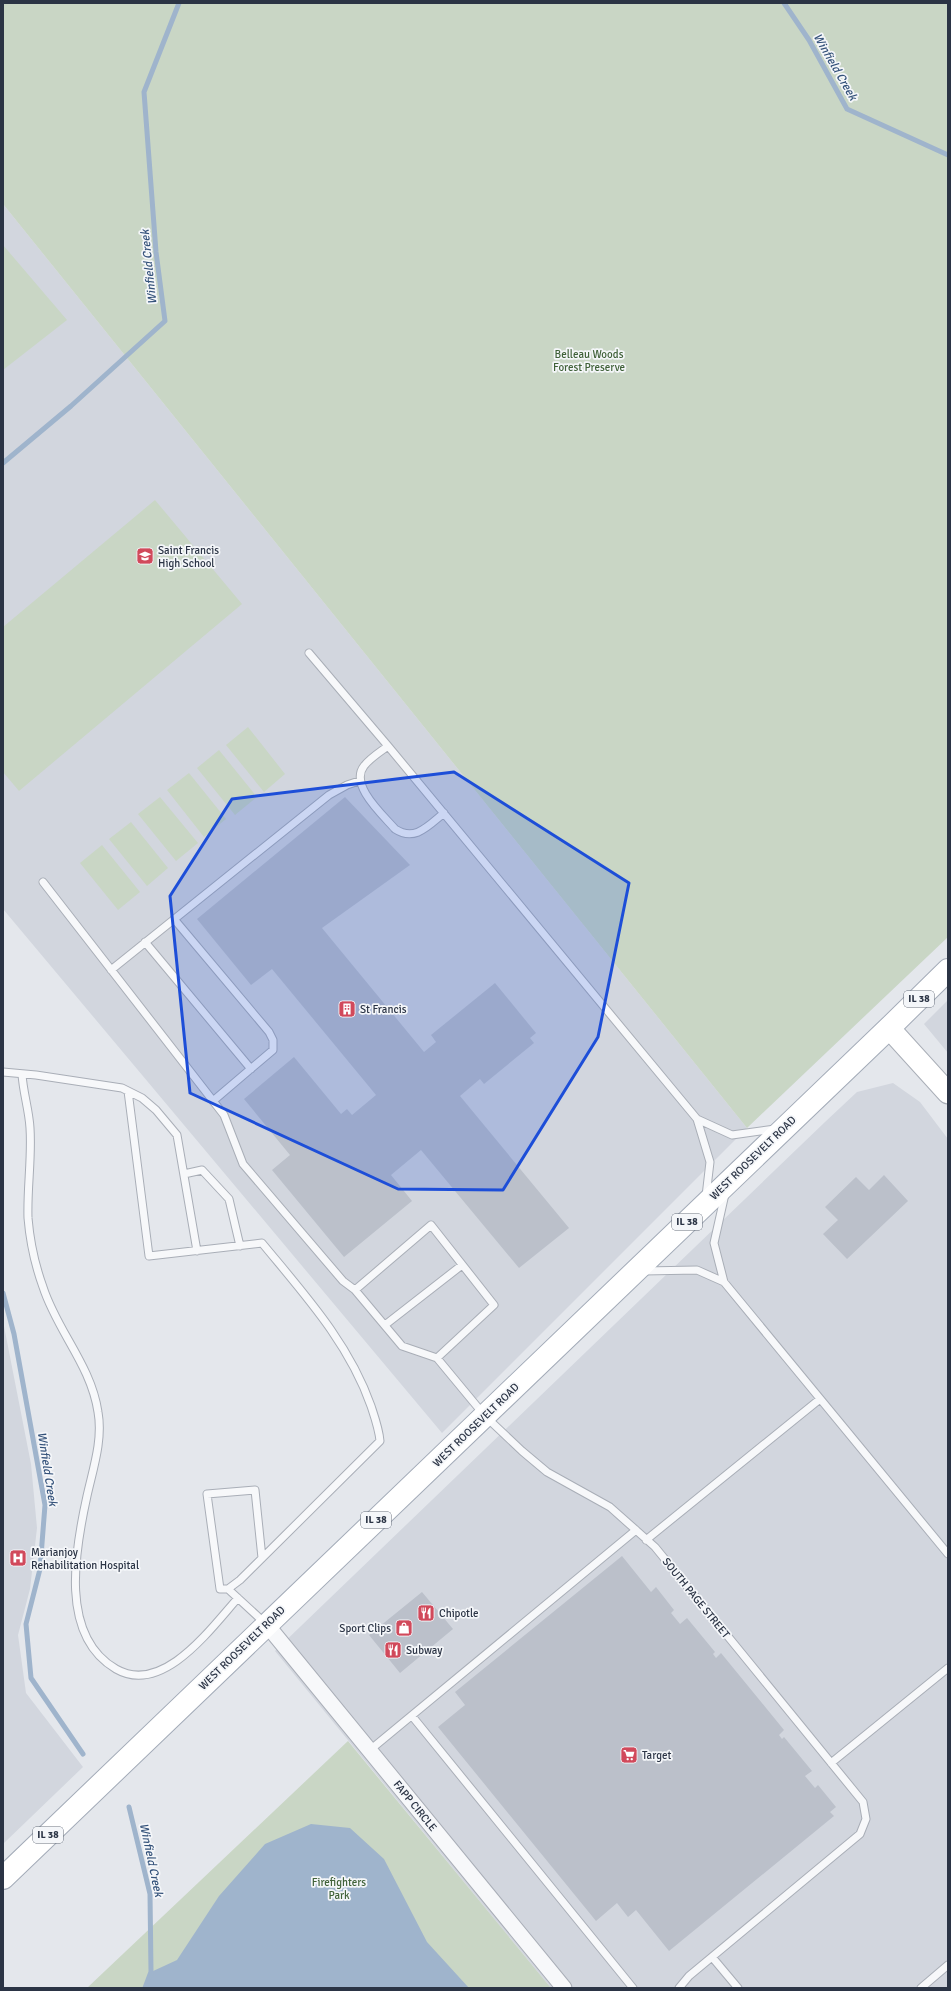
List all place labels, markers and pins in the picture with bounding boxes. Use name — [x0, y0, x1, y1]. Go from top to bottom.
place label: Saint Francis High School — [158, 544, 219, 570]
school or university icon: Saint Francis High School — [135, 546, 155, 566]
building icon: St Francis — [337, 999, 357, 1019]
place label: St Francis — [360, 1003, 407, 1016]
place label: Marianjoy Rehabilitation Hospital — [31, 1546, 139, 1572]
hospital icon: Marianjoy Rehabilitation Hospital — [8, 1548, 28, 1568]
restaurant icon: Chipotle — [416, 1603, 436, 1623]
place label: Chipotle — [439, 1607, 479, 1620]
shop icon: Sport Clips — [394, 1618, 414, 1638]
place label: Sport Clips — [339, 1622, 391, 1635]
restaurant icon: Subway — [383, 1640, 403, 1660]
place label: Subway — [406, 1644, 443, 1657]
supermarket icon: Target — [619, 1745, 639, 1765]
place label: Target — [642, 1749, 671, 1762]

